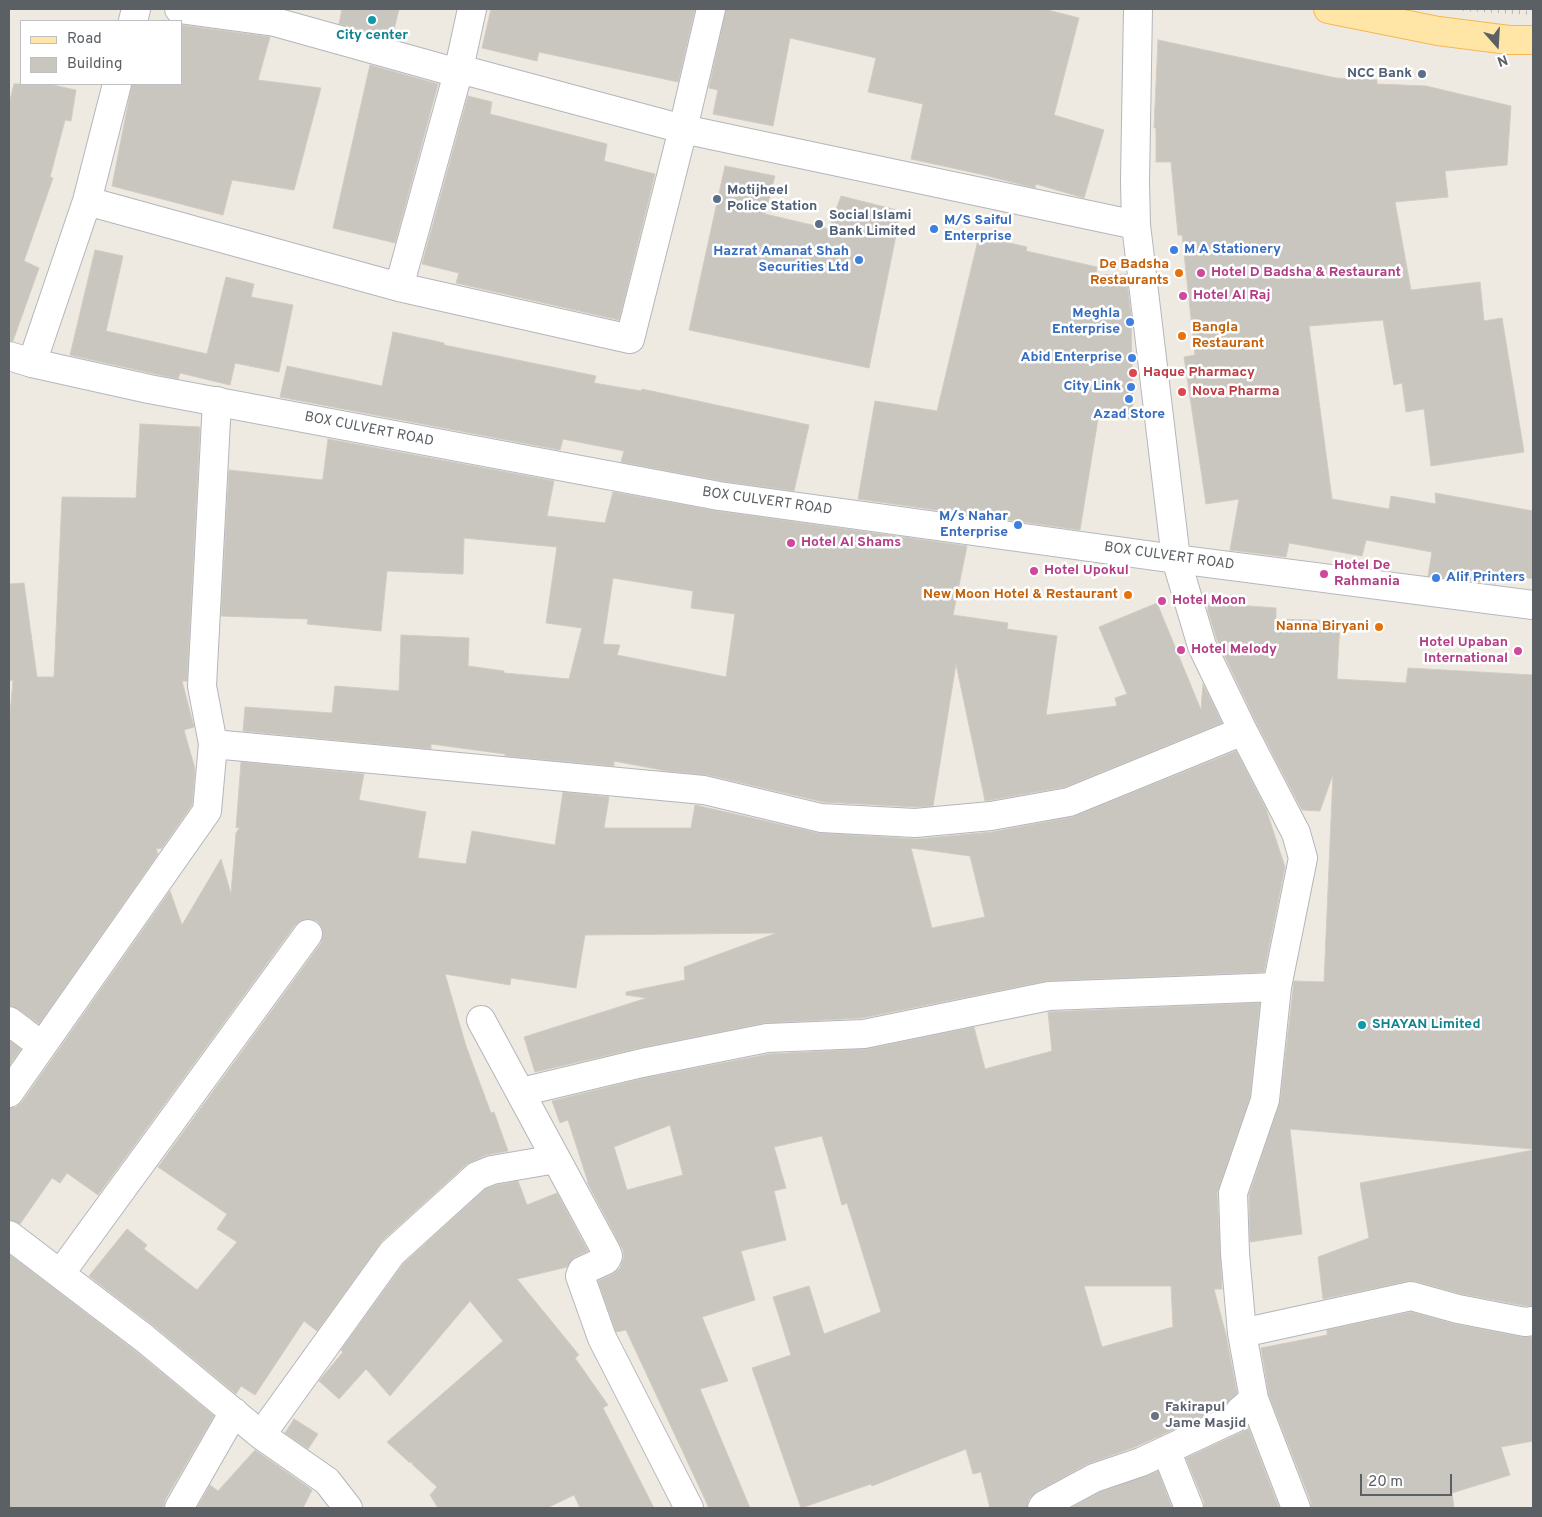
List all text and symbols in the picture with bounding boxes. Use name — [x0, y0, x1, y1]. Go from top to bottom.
marker: City center — [366, 14, 378, 26]
legend — [20, 20, 182, 85]
north arrow — [1472, 20, 1522, 70]
place label: City center — [336, 28, 408, 44]
text: Road — [67, 30, 102, 49]
text: N — [1495, 50, 1510, 69]
text: Building — [67, 55, 122, 74]
place label: NCC Bank — [1347, 66, 1412, 82]
marker: NCC Bank — [1416, 68, 1428, 80]
place label: Motijheel Police Station — [727, 183, 817, 216]
marker: Motijheel Police Station — [711, 193, 723, 205]
place label: Social Islami Bank Limited — [829, 208, 916, 240]
place label: M/S Saiful Enterprise — [944, 213, 1012, 246]
marker: Social Islami Bank Limited — [813, 218, 825, 230]
marker: M/S Saiful Enterprise — [928, 223, 940, 235]
place label: M A Stationery — [1184, 242, 1281, 258]
place label: Hazrat Amanat Shah Securities Ltd — [713, 244, 849, 276]
marker: M A Stationery — [1168, 244, 1180, 256]
marker: Hazrat Amanat Shah Securities Ltd — [853, 254, 865, 266]
place label: De Badsha Restaurants — [1090, 257, 1169, 290]
place label: Hotel D Badsha & Restaurant — [1211, 265, 1401, 281]
marker: De Badsha Restaurants — [1173, 267, 1185, 279]
marker: Hotel D Badsha & Restaurant — [1195, 267, 1207, 279]
place label: Hotel Al Raj — [1193, 288, 1270, 304]
marker: Hotel Al Raj — [1177, 290, 1189, 302]
place label: Meghla Enterprise — [1052, 306, 1120, 338]
marker: Meghla Enterprise — [1124, 316, 1136, 328]
place label: Bangla Restaurant — [1192, 320, 1264, 352]
marker: Bangla Restaurant — [1176, 330, 1188, 342]
place label: Abid Enterprise — [1020, 350, 1122, 366]
marker: Abid Enterprise — [1126, 352, 1138, 364]
place label: Haque Pharmacy — [1143, 365, 1255, 381]
marker: Haque Pharmacy — [1127, 367, 1139, 379]
place label: City Link — [1063, 379, 1121, 395]
marker: City Link — [1125, 381, 1137, 393]
place label: Nova Pharma — [1192, 384, 1279, 400]
marker: Nova Pharma — [1176, 386, 1188, 398]
marker: Azad Store — [1123, 393, 1135, 405]
place label: Azad Store — [1093, 407, 1165, 423]
street label: BOX CULVERT ROAD — [303, 409, 435, 451]
street label: BOX CULVERT ROAD — [701, 485, 833, 519]
place label: M/s Nahar Enterprise — [939, 509, 1008, 542]
marker: M/s Nahar Enterprise — [1012, 519, 1024, 531]
place label: Hotel Al Shams — [801, 535, 901, 551]
marker: Hotel Al Shams — [785, 537, 797, 549]
street label: BOX CULVERT ROAD — [1103, 540, 1235, 574]
place label: Hotel De Rahmania — [1334, 558, 1400, 590]
place label: Hotel Upokul — [1044, 563, 1129, 579]
marker: Hotel Upokul — [1028, 565, 1040, 577]
marker: Hotel De Rahmania — [1318, 568, 1330, 580]
place label: Alif Printers — [1446, 570, 1525, 586]
marker: Alif Printers — [1430, 572, 1442, 584]
place label: New Moon Hotel & Restaurant — [923, 587, 1118, 603]
marker: New Moon Hotel & Restaurant — [1122, 589, 1134, 601]
place label: Hotel Moon — [1172, 593, 1246, 609]
marker: Hotel Moon — [1156, 595, 1168, 607]
place label: Nanna Biryani — [1276, 619, 1369, 635]
marker: Nanna Biryani — [1373, 621, 1385, 633]
place label: Hotel Upaban International — [1419, 635, 1508, 668]
place label: Hotel Melody — [1191, 642, 1277, 658]
marker: Hotel Melody — [1175, 644, 1187, 656]
marker: Hotel Upaban International — [1512, 645, 1524, 657]
place label: SHAYAN Limited — [1372, 1017, 1480, 1033]
marker: SHAYAN Limited — [1356, 1019, 1368, 1031]
place label: Fakirapul Jame Masjid — [1165, 1400, 1246, 1432]
marker: Fakirapul Jame Masjid — [1149, 1410, 1161, 1422]
scale bar — [1362, 1464, 1454, 1496]
text: 20 m — [1368, 1473, 1403, 1492]

